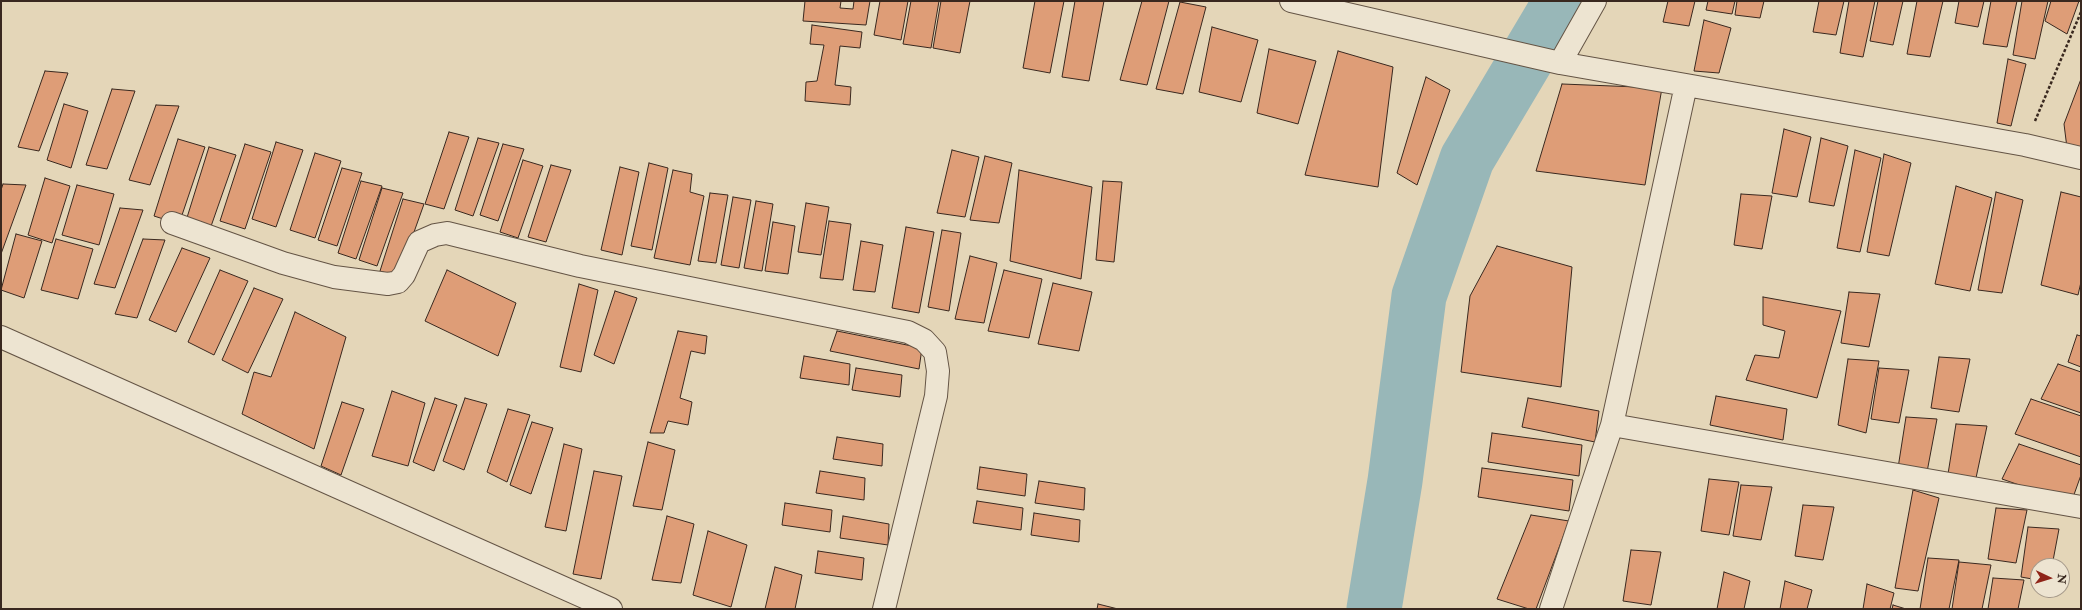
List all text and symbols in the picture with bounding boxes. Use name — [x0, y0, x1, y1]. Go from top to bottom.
north arrow — [2030, 558, 2070, 598]
text: N — [2055, 573, 2068, 584]

